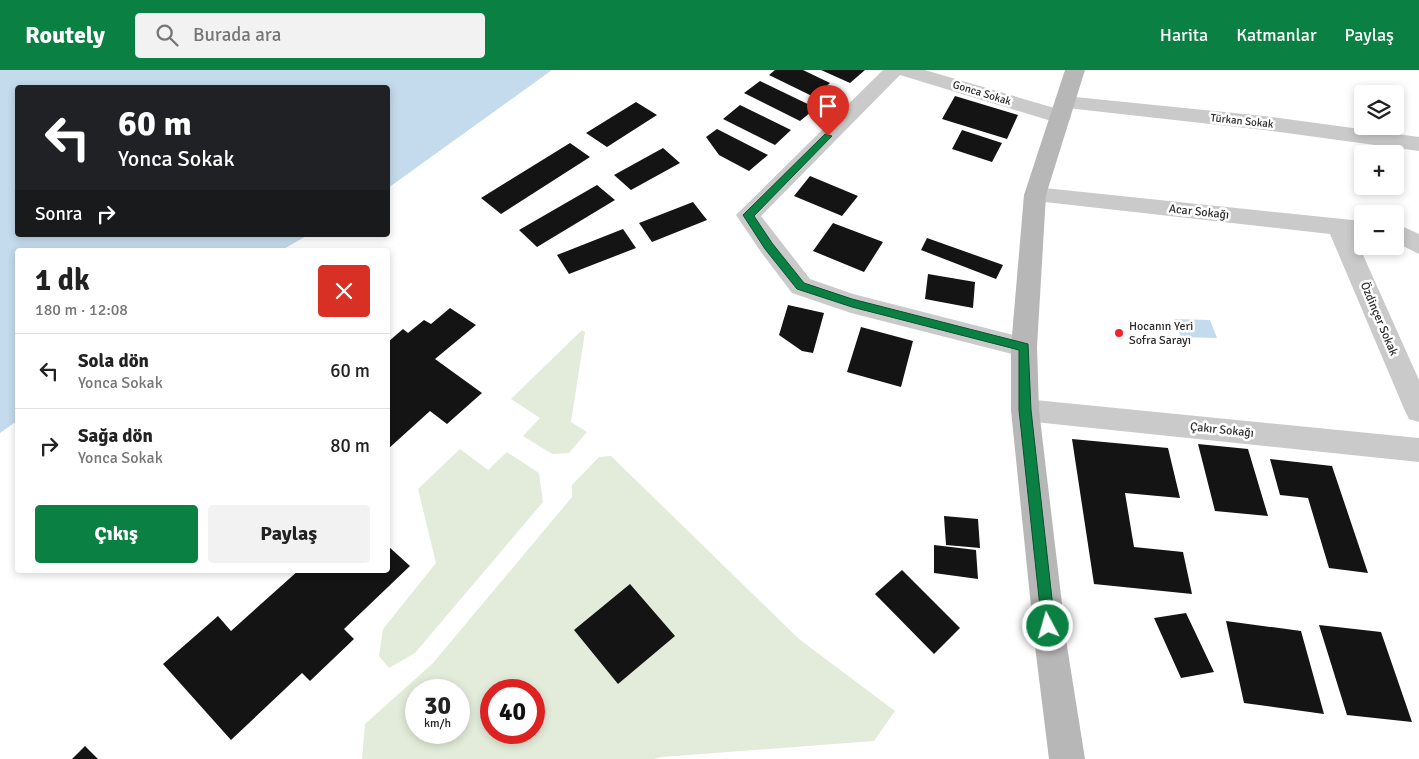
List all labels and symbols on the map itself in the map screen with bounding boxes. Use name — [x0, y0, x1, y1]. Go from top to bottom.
street label: Gonca Sokak — [951, 78, 1013, 108]
pin — [807, 85, 849, 136]
street label: Türkan Sokak — [1210, 111, 1274, 131]
street label: Acar Sokağı — [1168, 201, 1230, 223]
street label: Özdinçer Sokak — [1357, 280, 1401, 358]
place label: Hocanın Yeri Sofra Sarayı — [1129, 319, 1193, 348]
marker: Hocanın Yeri Sofra Sarayı — [1113, 327, 1125, 339]
street label: Çakır Sokağı — [1189, 419, 1255, 441]
position arrow — [1021, 599, 1073, 651]
speed limit sign: 40 — [480, 679, 545, 744]

